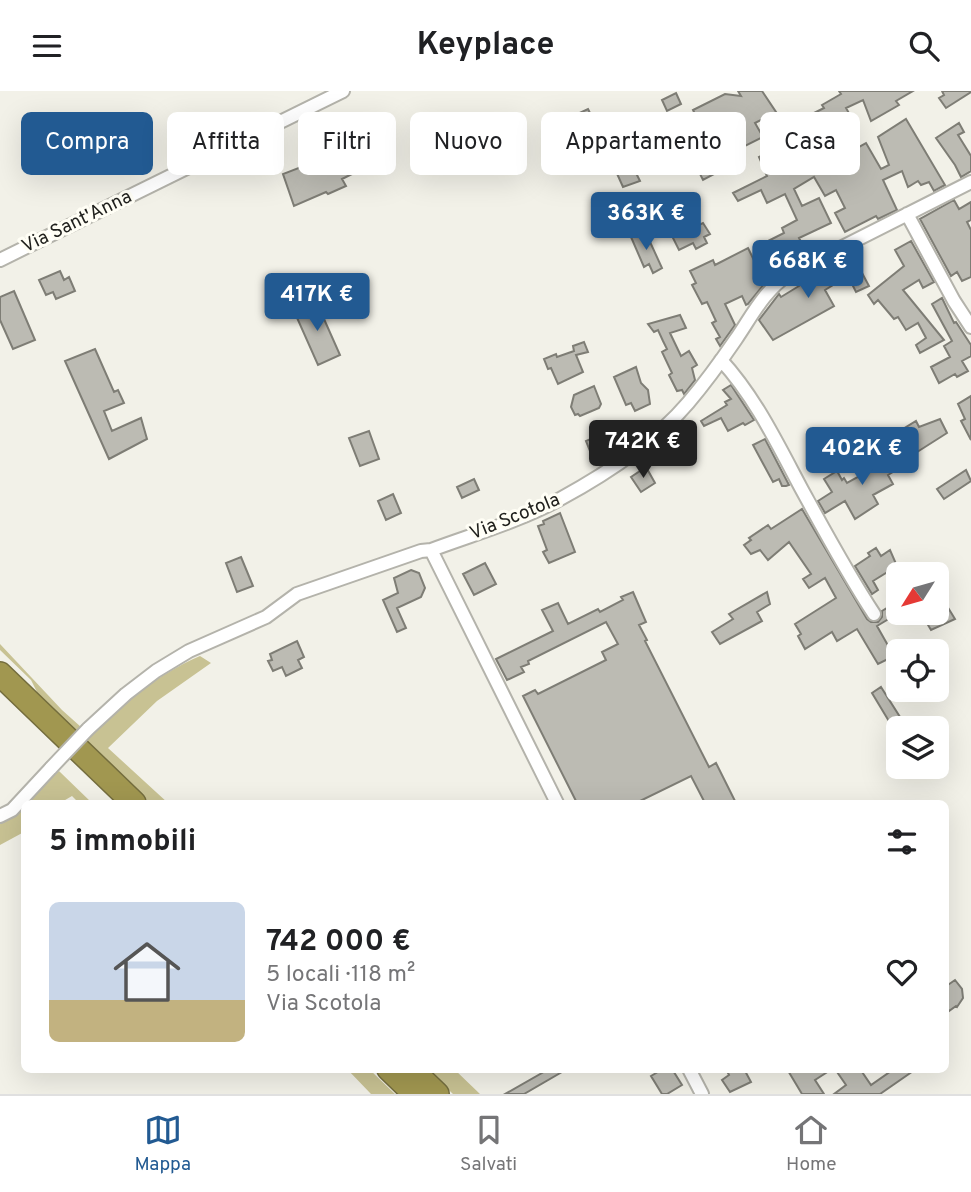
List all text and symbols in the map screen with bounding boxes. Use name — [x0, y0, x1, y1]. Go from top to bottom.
text: Keyplace — [417, 26, 554, 66]
icon: menu — [28, 27, 66, 65]
icon: search — [905, 27, 943, 65]
chip: Compra — [21, 112, 153, 175]
chip: Affitta — [167, 112, 284, 175]
chip: Filtri — [298, 112, 396, 175]
chip: Nuovo — [410, 112, 527, 175]
chip: Appartamento — [541, 112, 746, 175]
chip: Casa — [760, 112, 860, 175]
street label: Via Sant'Anna — [18, 185, 136, 259]
pin: 363K € — [589, 193, 703, 252]
text: 363K € — [607, 200, 685, 229]
pin: 668K € — [751, 241, 865, 300]
text: 668K € — [768, 248, 848, 277]
pin: 417K € — [260, 273, 374, 333]
text: 417K € — [281, 281, 353, 310]
pin: 742K € — [586, 421, 700, 480]
pin: 402K € — [805, 427, 919, 487]
text: 742K € — [605, 428, 681, 457]
text: 402K € — [822, 435, 902, 464]
street label: Via Scotola — [466, 488, 564, 546]
north arrow — [886, 562, 948, 625]
map controls — [886, 562, 949, 779]
button: locate — [886, 639, 949, 702]
button: layers — [886, 716, 949, 779]
icon: filters — [883, 823, 921, 861]
text: 5 immobili — [49, 824, 196, 861]
text: 742 000 € — [266, 924, 411, 961]
icon: home — [105, 930, 189, 1014]
icon: heart — [883, 953, 921, 991]
text: 5 locali · 118 m² — [266, 961, 415, 990]
text: Via Scotola — [266, 990, 381, 1019]
tab: Mappa — [134, 1111, 191, 1177]
tab: Salvati — [460, 1111, 517, 1177]
tab: Home — [786, 1111, 837, 1177]

